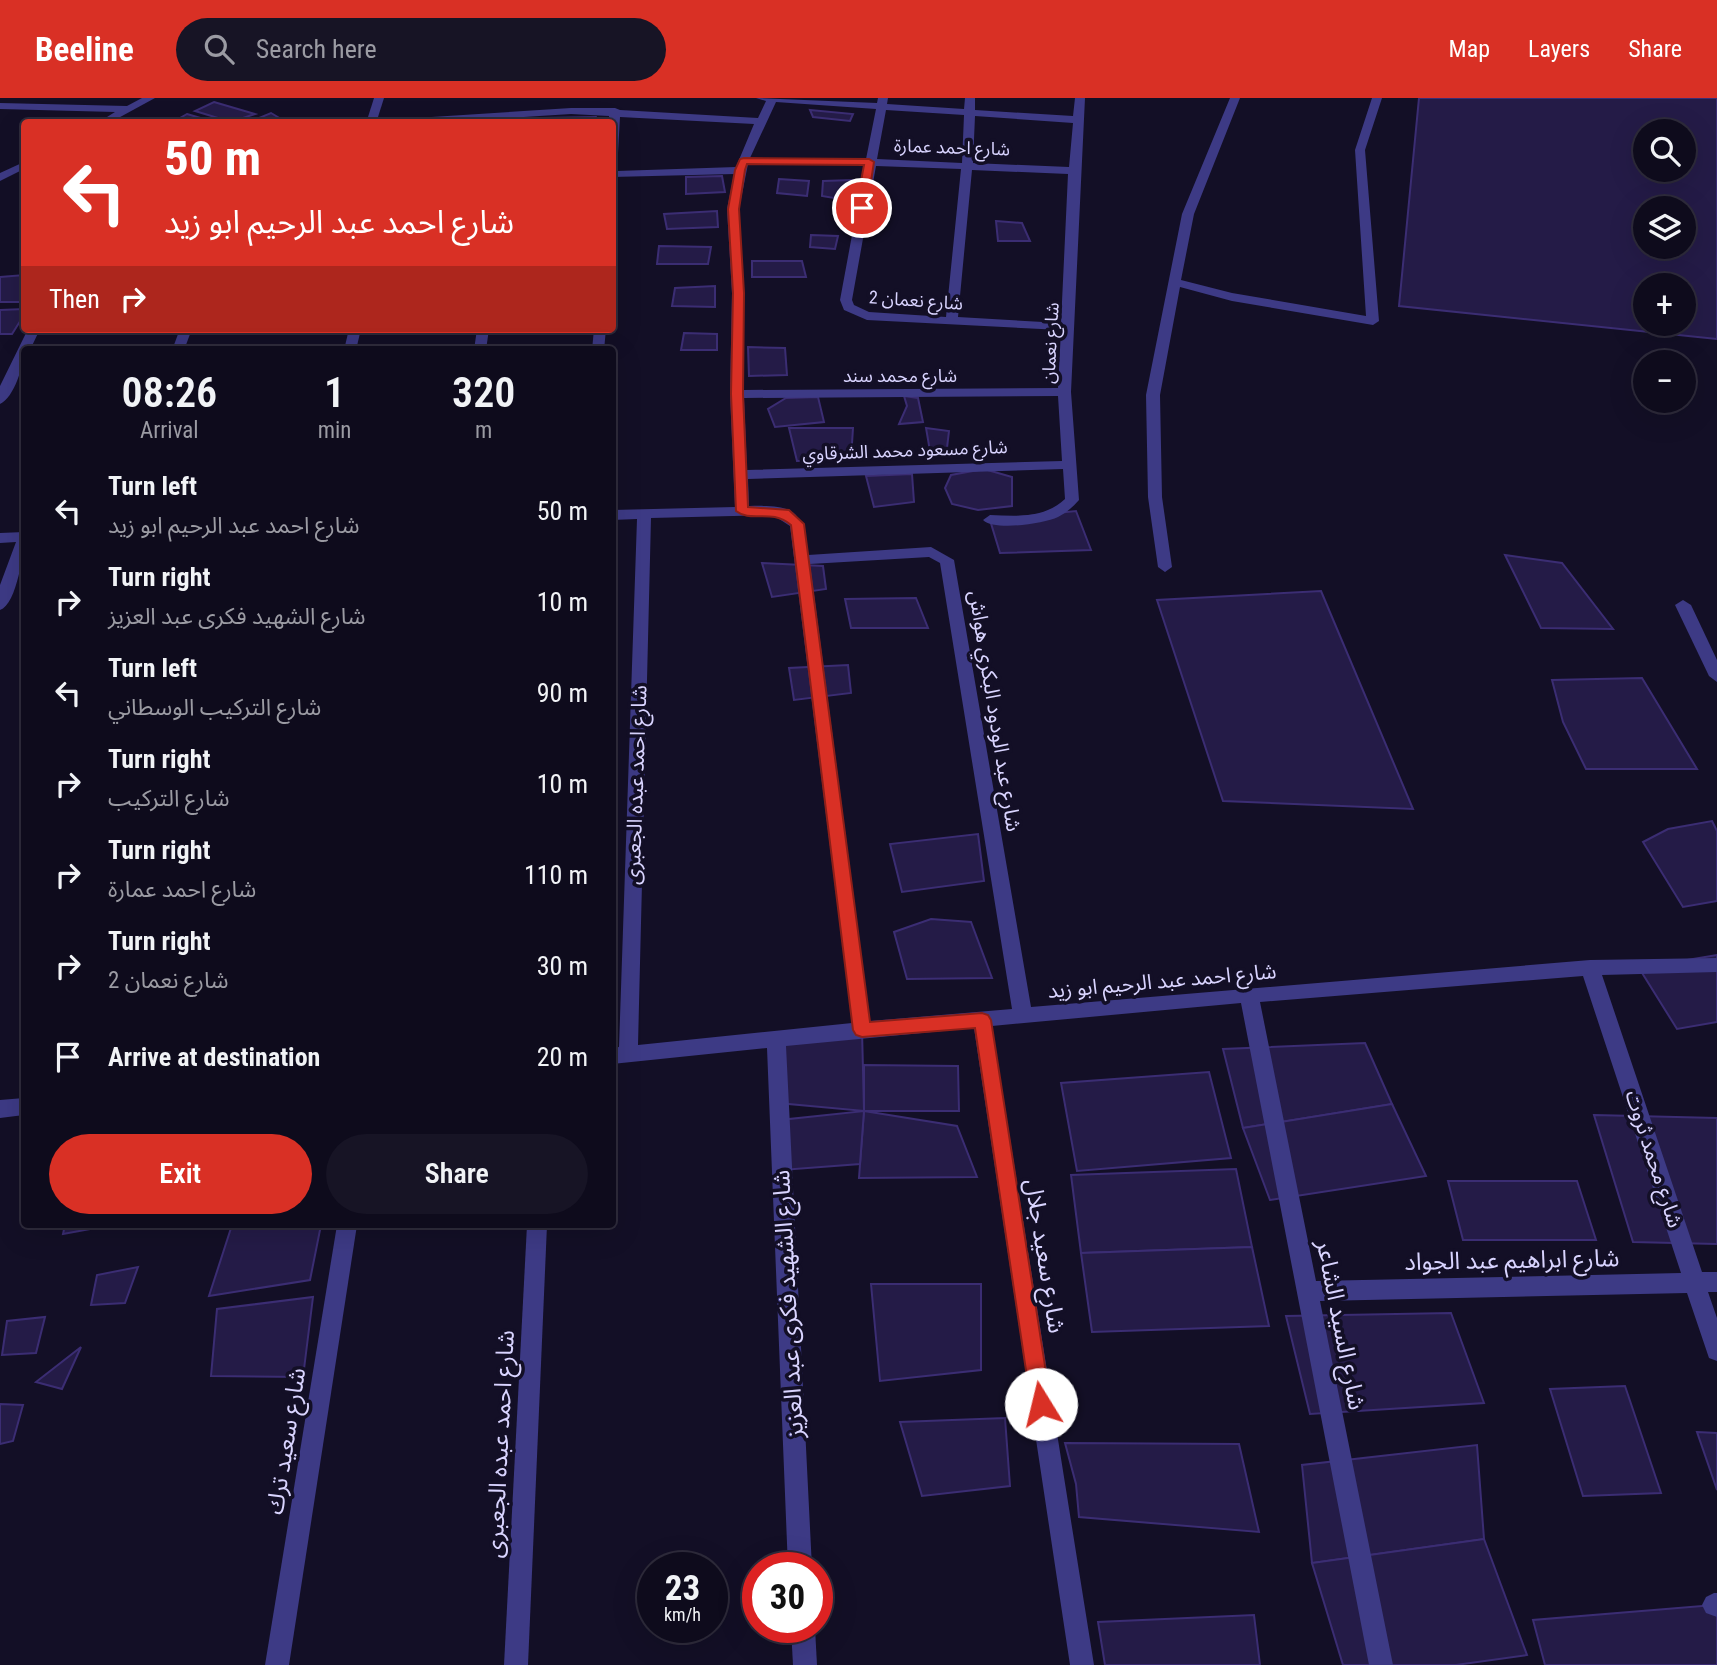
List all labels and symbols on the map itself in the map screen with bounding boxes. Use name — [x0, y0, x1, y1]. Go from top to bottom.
street label: شارع احمد عمارة — [893, 134, 1010, 164]
pin — [832, 178, 892, 238]
street label: شارع نعمان 2 — [868, 286, 964, 318]
street label: شارع نعمان — [1037, 302, 1067, 384]
street label: شارع محمد سند — [843, 365, 957, 390]
street label: شارع مسعود محمد الشرقاوي — [802, 436, 1008, 468]
street label: شارع عبد الودود البكري هواش — [960, 589, 1026, 834]
street label: شارع احمد عبده الجعبرى — [621, 685, 654, 885]
street label: شارع احمد عبد الرحيم ابو زيد — [1047, 959, 1278, 1006]
street label: شارع محمد ثروت — [1618, 1087, 1688, 1232]
street label: شارع الشهيد فكرى عبد العزيز — [767, 1169, 812, 1440]
street label: شارع سعيد جلال — [1016, 1177, 1071, 1336]
street label: شارع السيد الشاعر — [1308, 1237, 1371, 1413]
street label: شارع ابراهيم عبد الجواد — [1404, 1244, 1620, 1279]
street label: شارع احمد عبده الجعبرى — [480, 1329, 523, 1559]
street label: شارع سعيد ترك — [261, 1366, 314, 1517]
position arrow — [1004, 1367, 1078, 1441]
speed limit sign: 30 — [742, 1552, 833, 1643]

